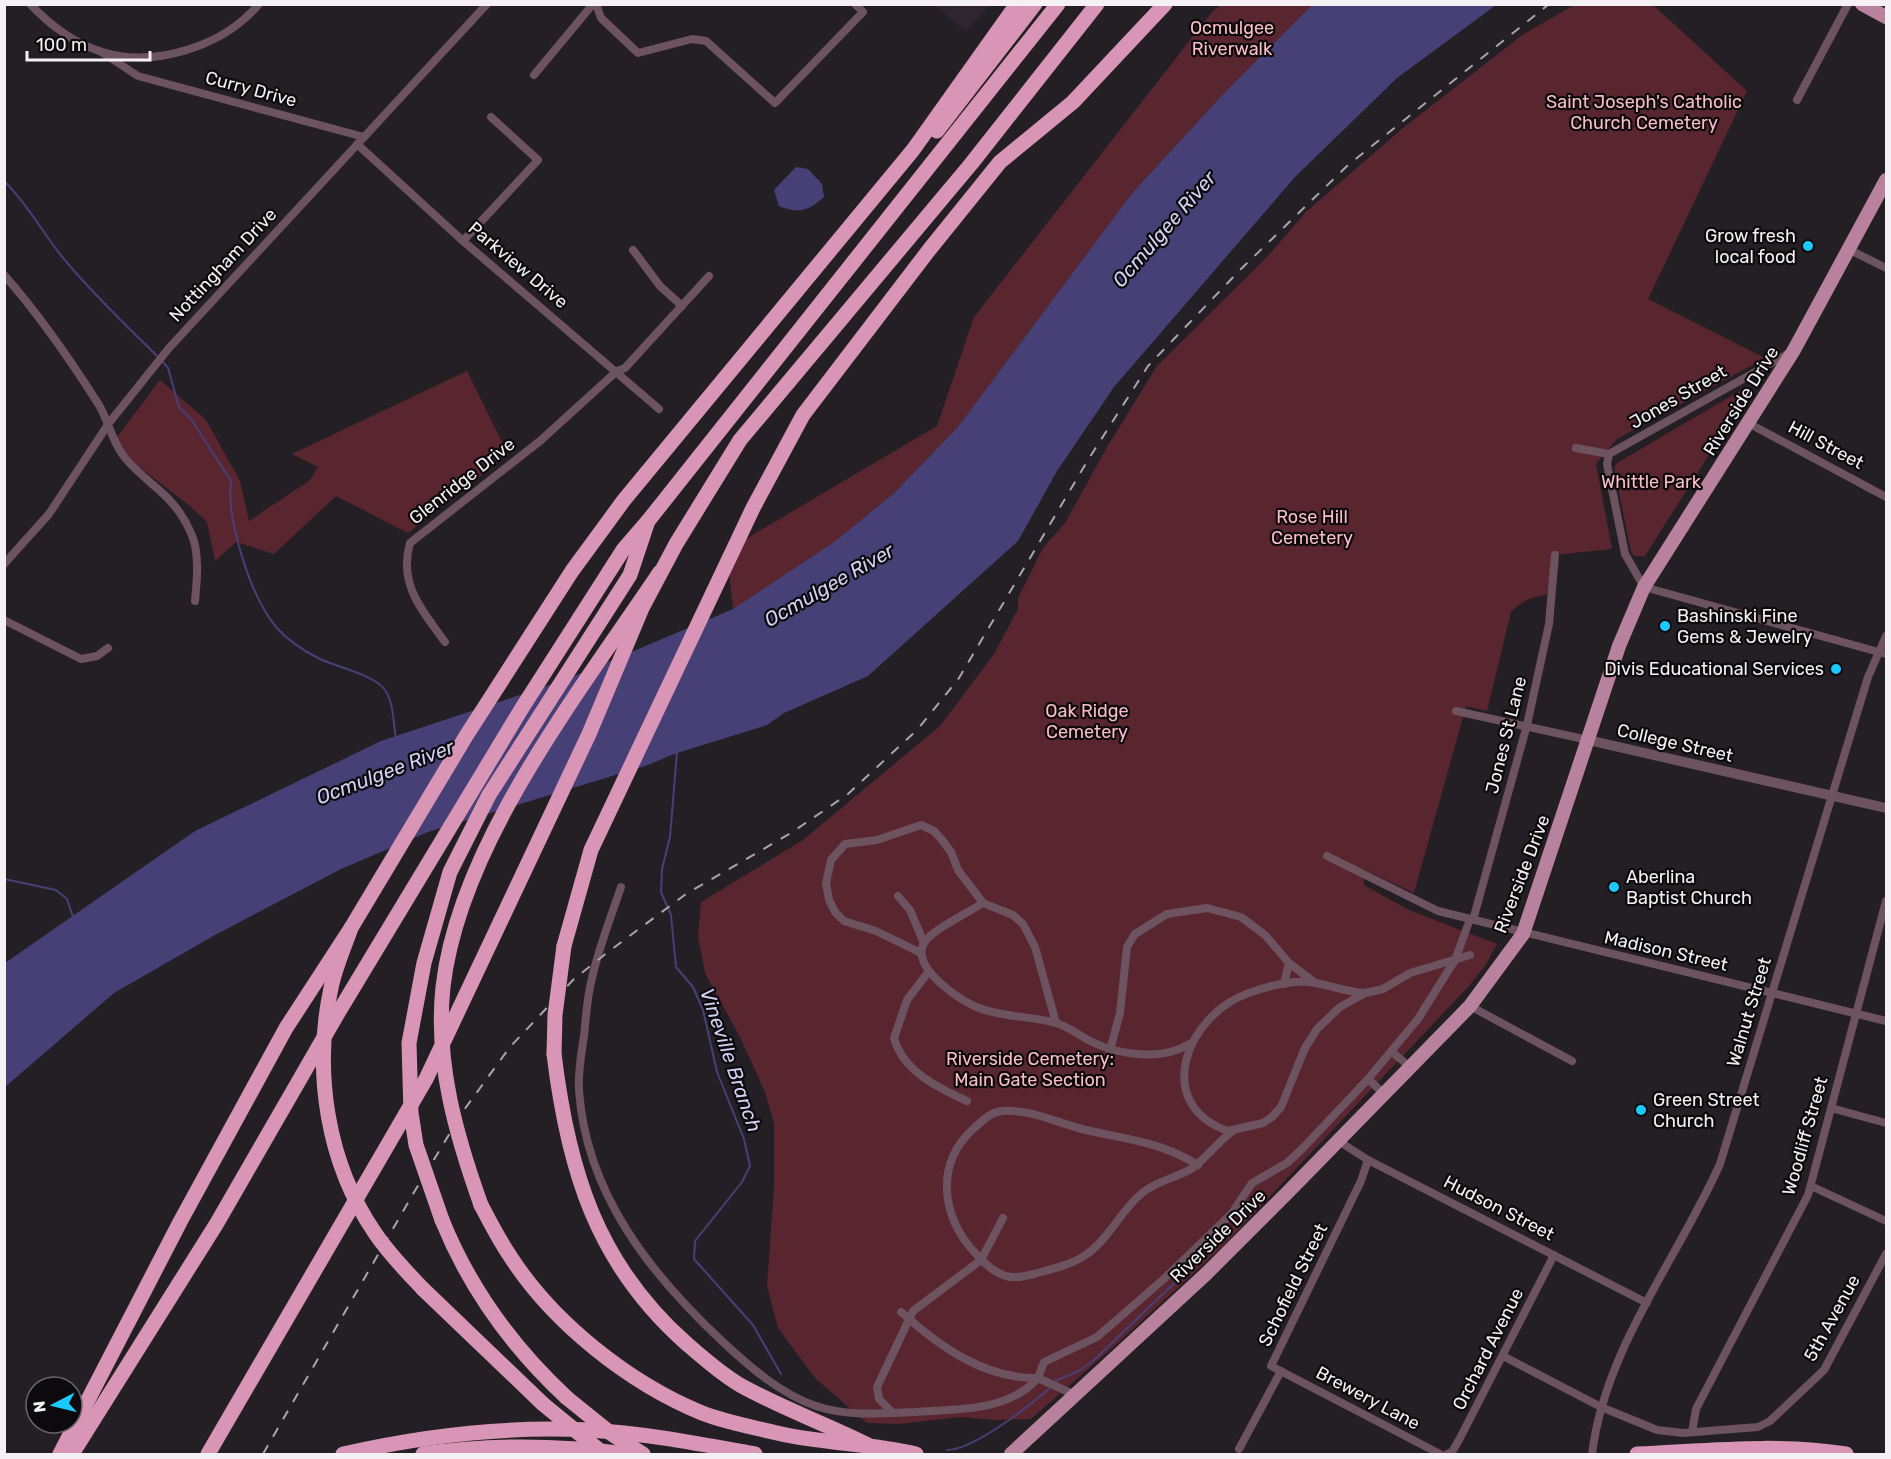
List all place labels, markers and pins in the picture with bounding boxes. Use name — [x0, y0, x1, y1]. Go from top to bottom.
place label: Grow fresh local food — [1705, 225, 1796, 268]
marker: Grow fresh local food — [1801, 239, 1815, 253]
place label: Bashinski Fine Gems & Jewelry — [1677, 605, 1813, 648]
marker: Bashinski Fine Gems & Jewelry — [1658, 619, 1672, 633]
place label: Divis Educational Services — [1604, 658, 1824, 680]
marker: Divis Educational Services — [1829, 662, 1843, 676]
place label: Aberlina Baptist Church — [1626, 866, 1752, 909]
marker: Aberlina Baptist Church — [1607, 880, 1621, 894]
place label: Green Street Church — [1653, 1089, 1759, 1132]
marker: Green Street Church — [1634, 1103, 1648, 1117]

